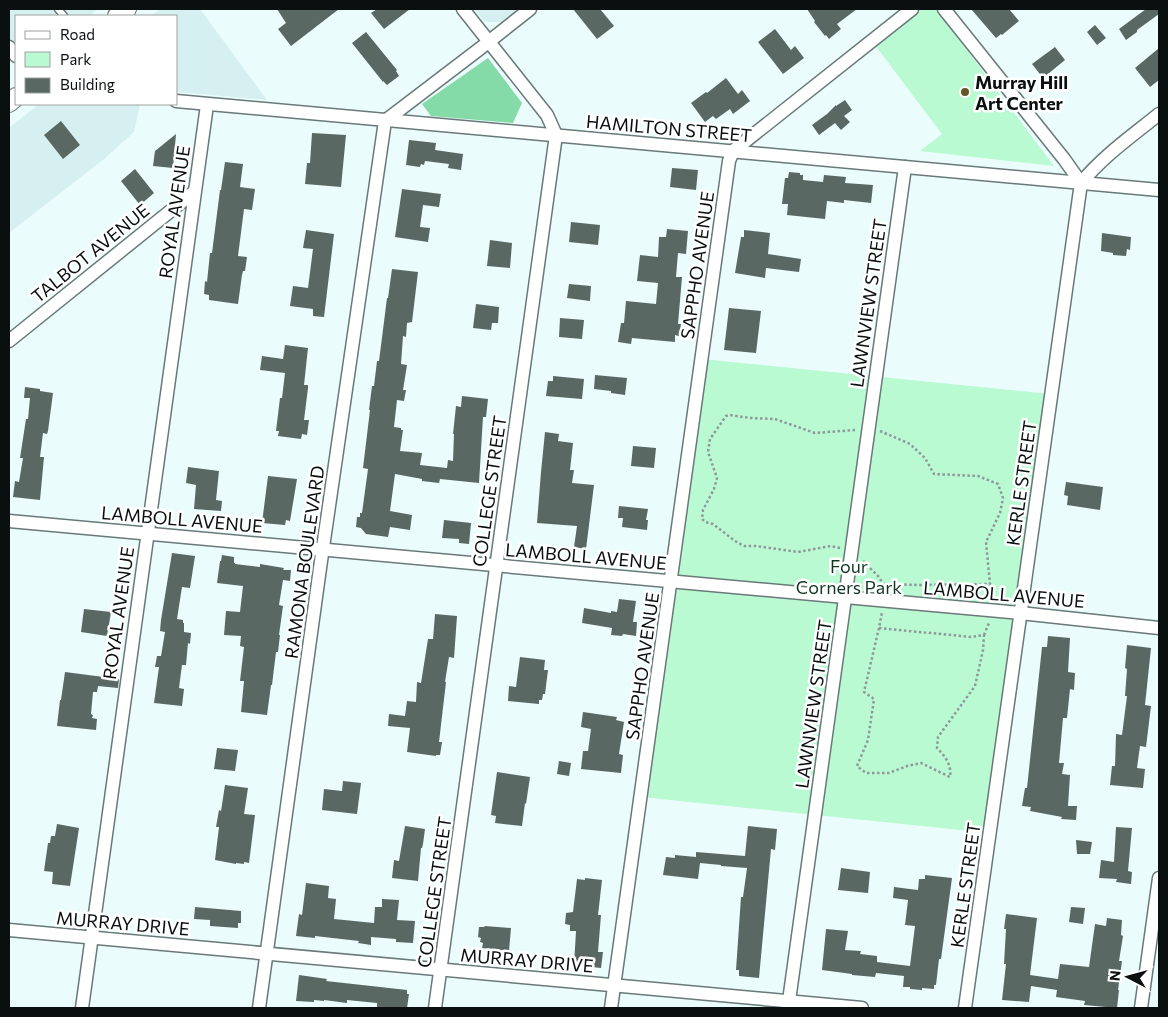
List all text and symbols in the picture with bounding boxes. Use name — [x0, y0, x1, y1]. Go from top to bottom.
legend — [15, 15, 178, 105]
text: Road — [60, 25, 95, 43]
text: Park — [60, 50, 91, 68]
place label: Murray Hill Art Center — [975, 71, 1068, 114]
text: Building — [60, 75, 115, 93]
marker: Murray Hill Art Center — [959, 86, 971, 98]
street label: HAMILTON STREET — [585, 110, 753, 146]
street label: ROYAL AVENUE — [154, 144, 194, 280]
street label: SAPPHO AVENUE — [676, 190, 718, 340]
street label: TALBOT AVENUE — [27, 199, 153, 307]
street label: LAWNVIEW STREET — [845, 217, 891, 389]
street label: COLLEGE STREET — [467, 414, 511, 568]
street label: KERLE STREET — [1001, 419, 1041, 547]
street label: RAMONA BOULEVARD — [280, 464, 328, 660]
street label: LAMBOLL AVENUE — [100, 501, 264, 537]
street label: LAMBOLL AVENUE — [504, 538, 668, 574]
street label: ROYAL AVENUE — [98, 545, 138, 681]
park label: Four Corners Park — [796, 555, 902, 598]
street label: LAMBOLL AVENUE — [922, 576, 1086, 612]
street label: SAPPHO AVENUE — [621, 591, 663, 741]
street label: LAWNVIEW STREET — [790, 618, 836, 790]
street label: COLLEGE STREET — [412, 815, 456, 969]
street label: KERLE STREET — [945, 821, 985, 949]
street label: MURRAY DRIVE — [55, 906, 191, 940]
street label: MURRAY DRIVE — [459, 943, 595, 977]
north arrow — [1103, 952, 1153, 1002]
text: N — [1106, 969, 1124, 982]

